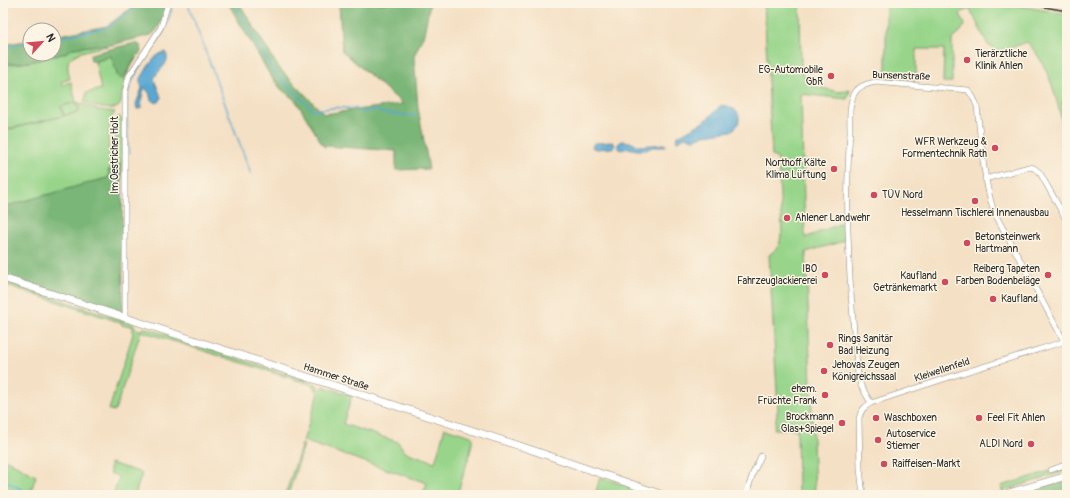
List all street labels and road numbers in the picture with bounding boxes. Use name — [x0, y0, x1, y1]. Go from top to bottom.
street label: Bunsenstraße — [872, 69, 930, 83]
street label: Im Oestricher Holt — [109, 115, 121, 194]
street label: Kleiwellenfeld — [913, 355, 971, 385]
street label: Hammer Straße — [302, 361, 370, 393]

